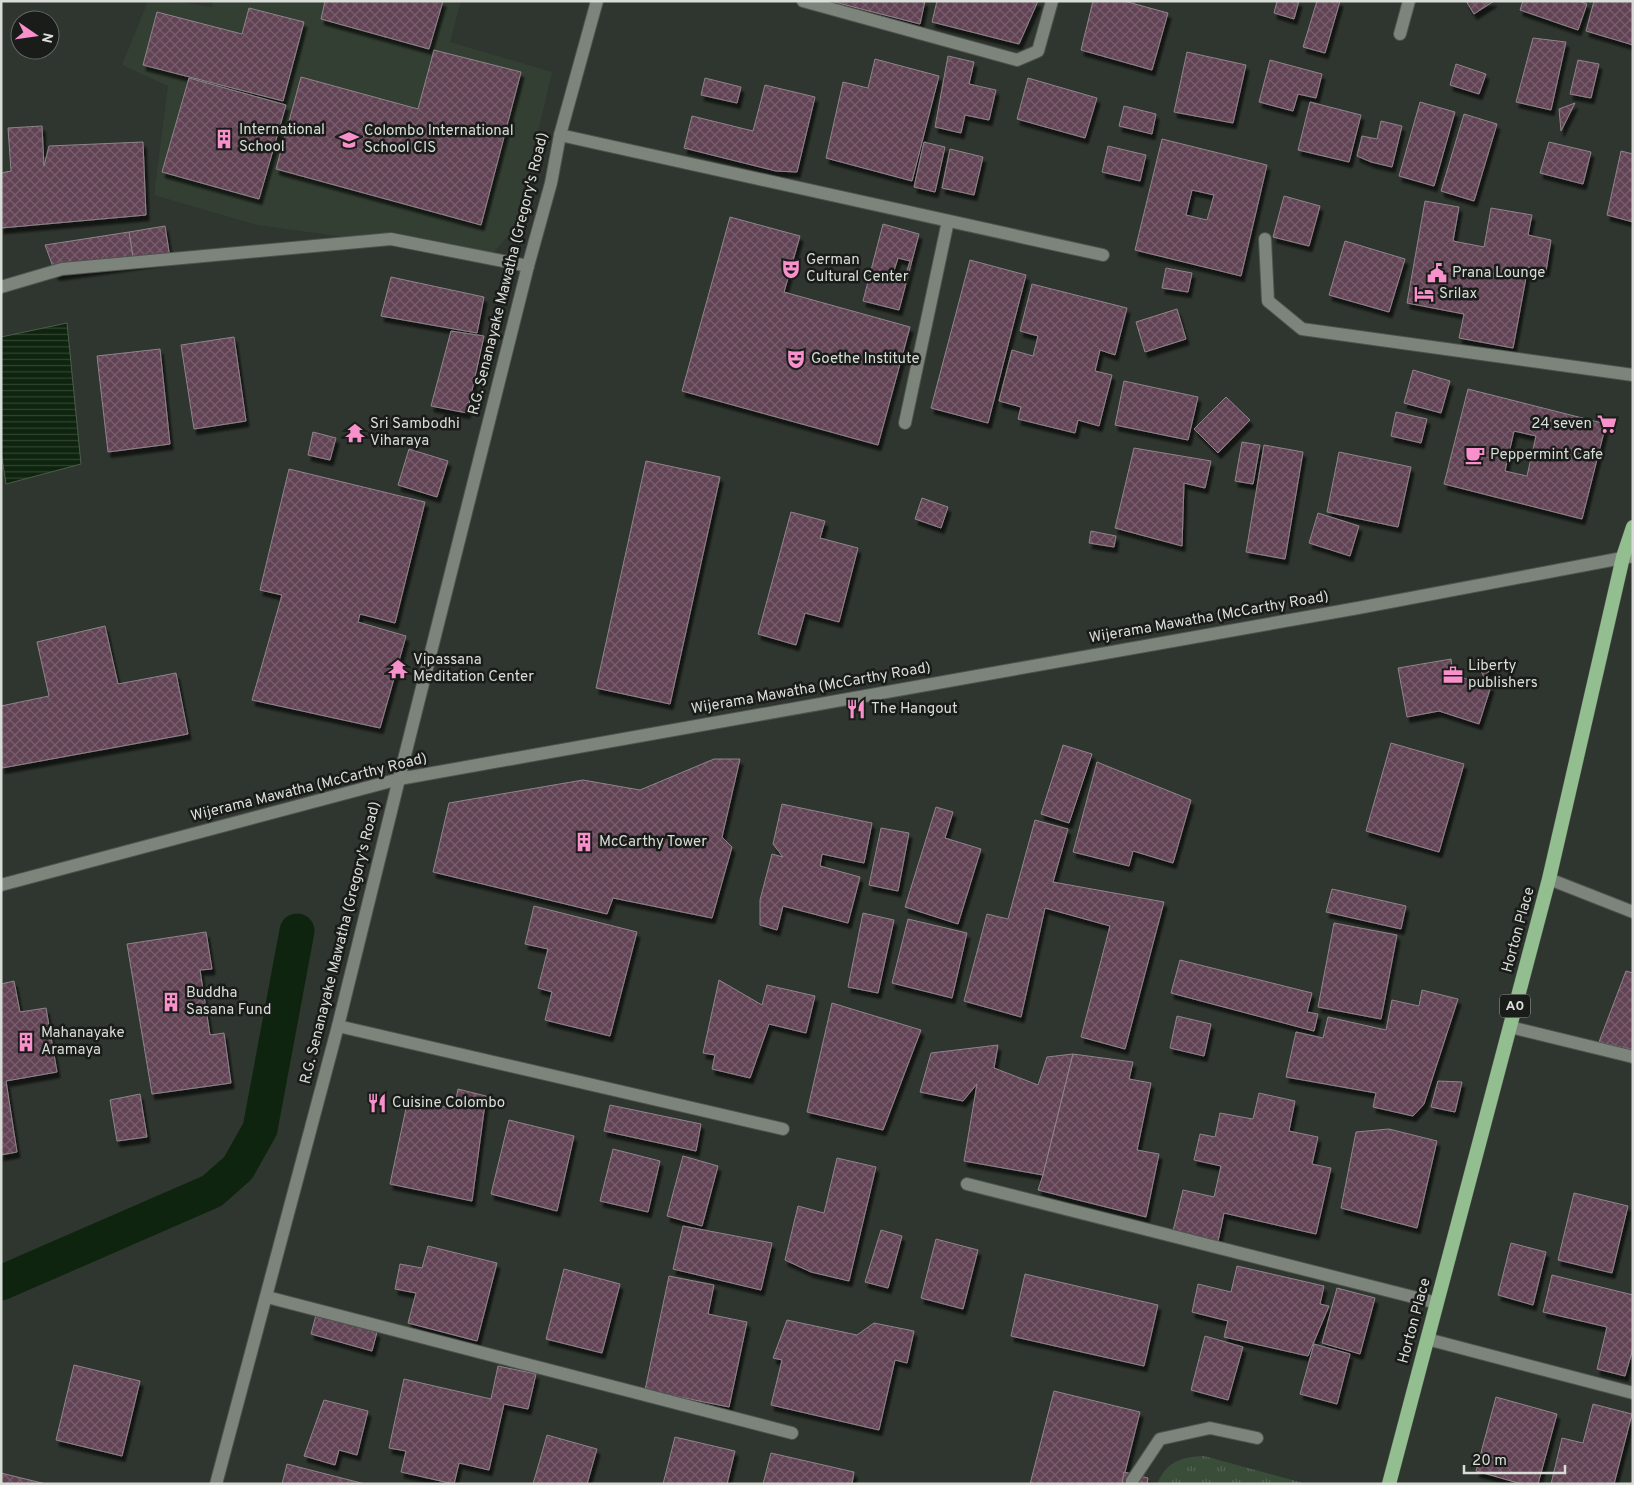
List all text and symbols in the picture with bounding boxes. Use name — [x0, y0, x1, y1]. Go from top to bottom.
north arrow — [10, 10, 60, 60]
text: N — [37, 31, 56, 44]
place label: International School — [239, 121, 325, 157]
place label: Colombo International School CIS — [364, 122, 514, 158]
building icon: International School — [213, 128, 235, 150]
school or university icon: Colombo International School CIS — [338, 129, 360, 151]
street label: R.G. Senanayake Mawatha (Gregory's Road) — [465, 131, 553, 417]
place label: German Cultural Center — [806, 251, 909, 287]
theatre icon: German Cultural Center — [780, 258, 802, 280]
public building icon: Prana Lounge — [1426, 262, 1448, 284]
place label: Prana Lounge — [1452, 264, 1545, 283]
hotel icon: Srilax — [1413, 283, 1435, 305]
place label: Srilax — [1439, 285, 1478, 304]
theatre icon: Goethe Institute — [785, 348, 807, 370]
place label: Goethe Institute — [811, 350, 920, 369]
supermarket icon: 24 seven — [1596, 413, 1618, 435]
place label: Sri Sambodhi Viharaya — [370, 415, 460, 451]
place label: 24 seven — [1531, 415, 1592, 434]
temple icon: Sri Sambodhi Viharaya — [344, 422, 366, 444]
cafe icon: Peppermint Cafe — [1464, 444, 1486, 466]
place label: Peppermint Cafe — [1490, 446, 1603, 465]
street label: Wijerama Mawatha (McCarthy Road) — [1088, 588, 1330, 648]
place label: Vipassana Meditation Center — [413, 651, 534, 687]
place label: Liberty publishers — [1468, 657, 1538, 693]
temple icon: Vipassana Meditation Center — [387, 658, 409, 680]
street label: Wijerama Mawatha (McCarthy Road) — [690, 659, 932, 719]
office icon: Liberty publishers — [1442, 664, 1464, 686]
restaurant icon: The Hangout — [845, 698, 867, 720]
place label: The Hangout — [871, 700, 958, 719]
street label: Wijerama Mawatha (McCarthy Road) — [189, 749, 429, 827]
street label: R.G. Senanayake Mawatha (Gregory's Road) — [297, 800, 385, 1086]
building icon: McCarthy Tower — [573, 831, 595, 853]
place label: McCarthy Tower — [599, 833, 707, 852]
street label: Horton Place — [1498, 885, 1540, 975]
place label: Buddha Sasana Fund — [186, 984, 271, 1020]
building icon: Buddha Sasana Fund — [160, 991, 182, 1013]
road number: A0 — [1500, 994, 1530, 1018]
place label: Mahanayake Aramaya — [41, 1024, 125, 1060]
building icon: Mahanayake Aramaya — [15, 1031, 37, 1053]
restaurant icon: Cuisine Colombo — [366, 1092, 388, 1114]
place label: Cuisine Colombo — [392, 1094, 505, 1113]
street label: Horton Place — [1394, 1276, 1436, 1366]
scale bar — [1464, 1442, 1565, 1474]
text: 20 m — [1472, 1452, 1507, 1471]

